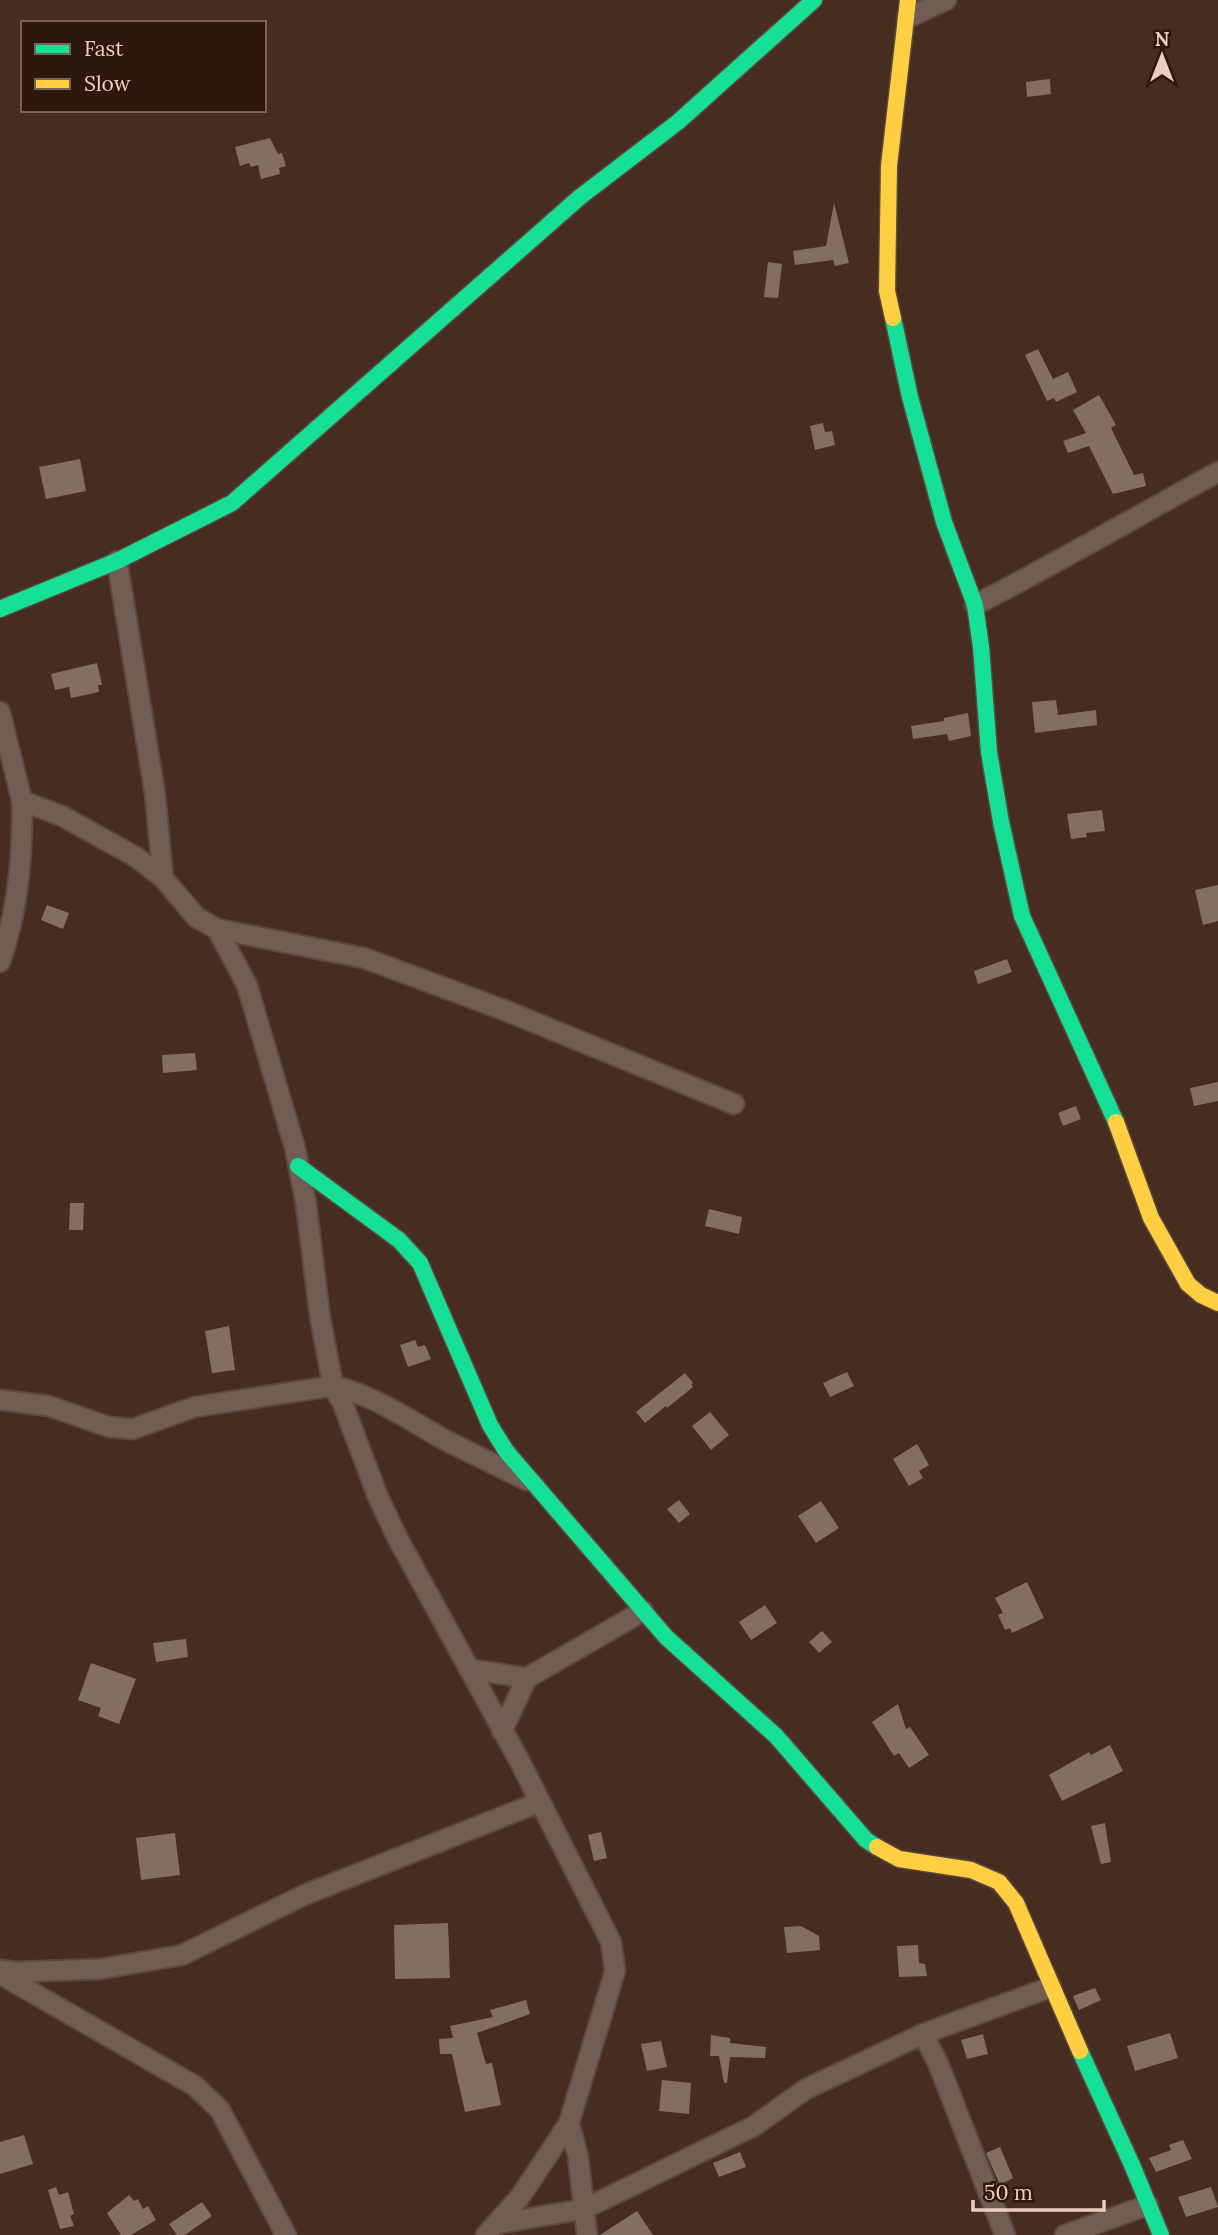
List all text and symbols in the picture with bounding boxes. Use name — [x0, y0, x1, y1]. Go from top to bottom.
legend — [21, 21, 266, 112]
north arrow — [1127, 21, 1197, 91]
text: N — [1155, 27, 1170, 51]
text: Fast — [84, 35, 124, 62]
text: Slow — [84, 70, 131, 97]
scale bar — [973, 2168, 1104, 2212]
text: 50 m — [984, 2179, 1033, 2206]

